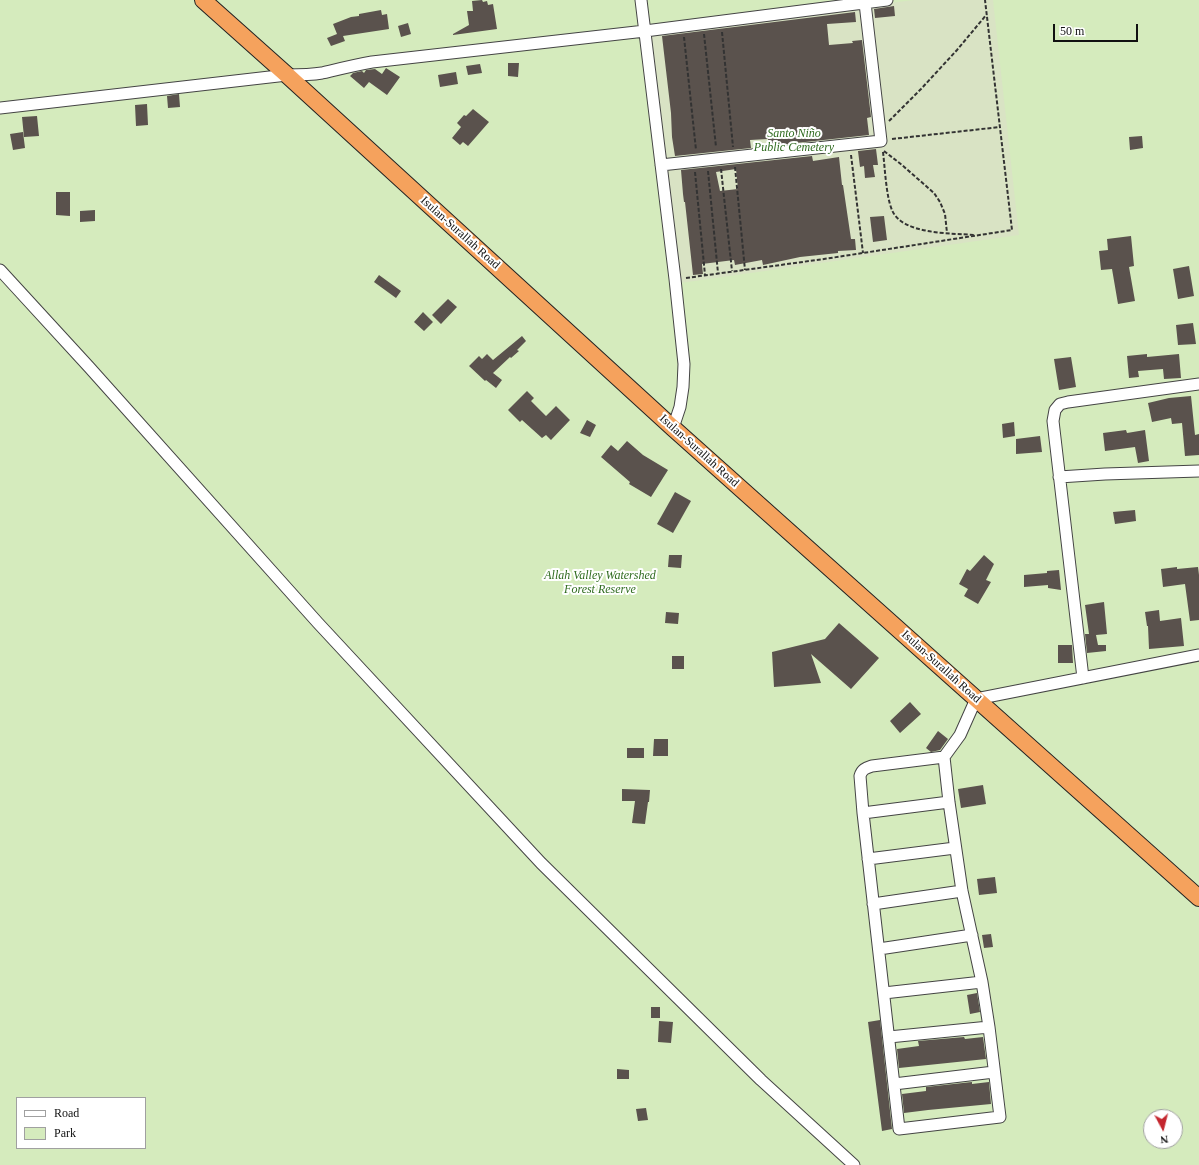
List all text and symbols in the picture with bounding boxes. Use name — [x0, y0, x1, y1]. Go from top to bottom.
scale bar — [1055, 16, 1140, 42]
text: 50 m — [1060, 24, 1084, 38]
park label: Santo Niño Public Cemetery — [754, 127, 834, 155]
street label: Isulan-Surallah Road — [417, 194, 503, 272]
street label: Isulan-Surallah Road — [656, 412, 742, 490]
park label: Allah Valley Watershed Forest Reserve — [544, 569, 656, 597]
street label: Isulan-Surallah Road — [898, 628, 984, 706]
legend — [16, 1097, 146, 1149]
text: Road — [54, 1106, 79, 1120]
north arrow — [1143, 1109, 1183, 1149]
text: Park — [54, 1126, 76, 1140]
text: N — [1160, 1133, 1169, 1146]

